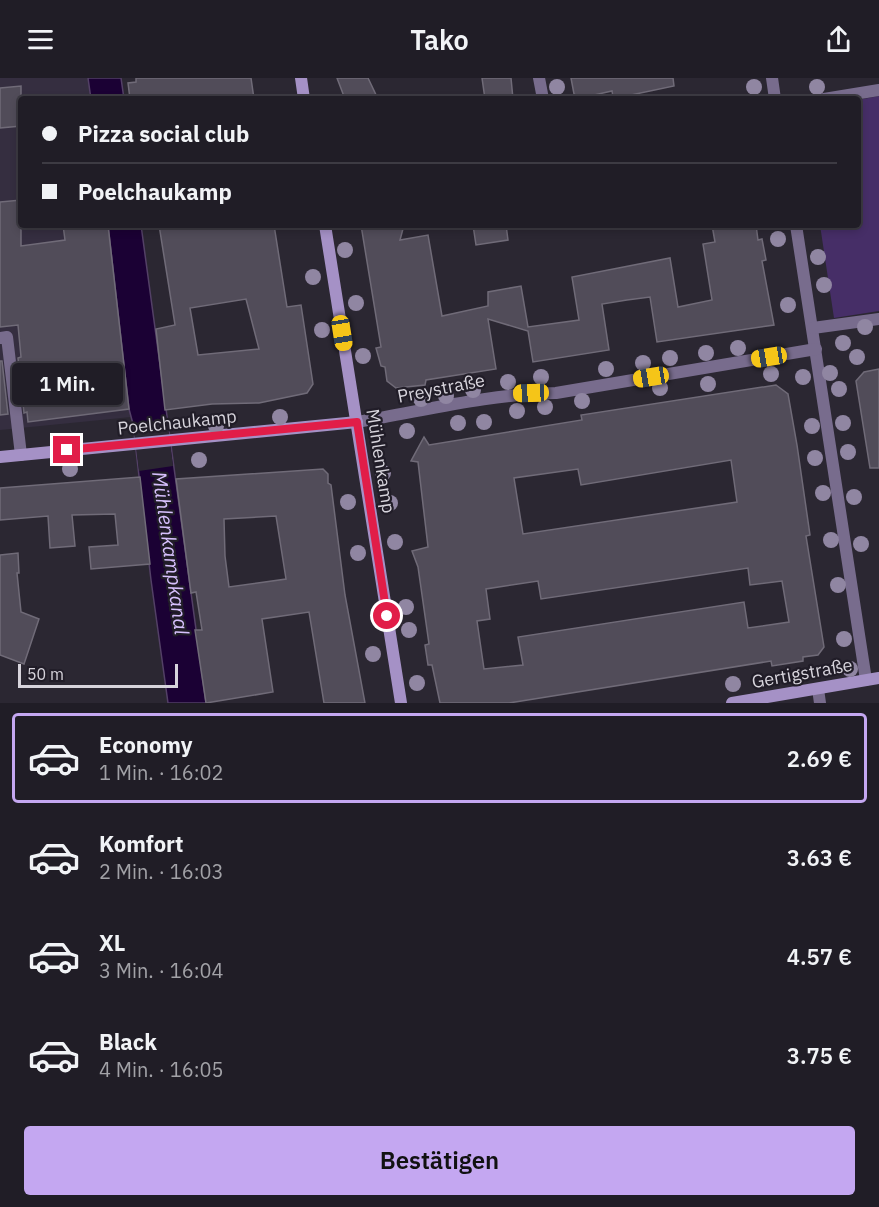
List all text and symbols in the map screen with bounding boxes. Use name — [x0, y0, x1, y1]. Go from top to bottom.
text: Tako — [410, 22, 469, 57]
icon: menu — [24, 23, 57, 56]
icon: share — [822, 23, 855, 56]
text: Pizza social club — [78, 119, 249, 148]
text: Poelchaukamp — [78, 177, 232, 206]
car — [330, 314, 354, 352]
car — [750, 345, 788, 369]
callout: 1 Min. — [11, 363, 122, 405]
car — [632, 365, 670, 389]
street label: Preystraße — [395, 368, 487, 408]
text: 1 Min. — [39, 370, 96, 397]
car — [513, 383, 549, 403]
street label: Poelchaukamp — [116, 404, 238, 440]
street label: Mühlenkamp — [361, 407, 401, 515]
route end — [53, 436, 80, 463]
water label: Mühlenkampkanal — [146, 469, 196, 637]
route start — [373, 602, 400, 629]
street label: Gertigstraße — [750, 653, 854, 693]
scale bar — [18, 661, 178, 688]
text: 50 m — [27, 664, 64, 684]
text: Economy — [99, 730, 193, 759]
icon: car — [27, 731, 81, 785]
text: 2.69 € — [787, 744, 852, 773]
text: 1 Min. · 16:02 — [99, 759, 224, 786]
text: Komfort — [99, 829, 184, 858]
icon: car — [27, 830, 81, 884]
text: 3.63 € — [787, 843, 852, 872]
text: 2 Min. · 16:03 — [99, 858, 224, 885]
text: XL — [99, 928, 125, 957]
icon: car — [27, 929, 81, 983]
text: 4.57 € — [787, 942, 852, 971]
text: 3 Min. · 16:04 — [99, 957, 224, 984]
text: Black — [99, 1027, 157, 1056]
icon: car — [27, 1028, 81, 1082]
text: 3.75 € — [787, 1041, 852, 1070]
text: 4 Min. · 16:05 — [99, 1056, 224, 1083]
button: Bestätigen — [24, 1126, 855, 1195]

